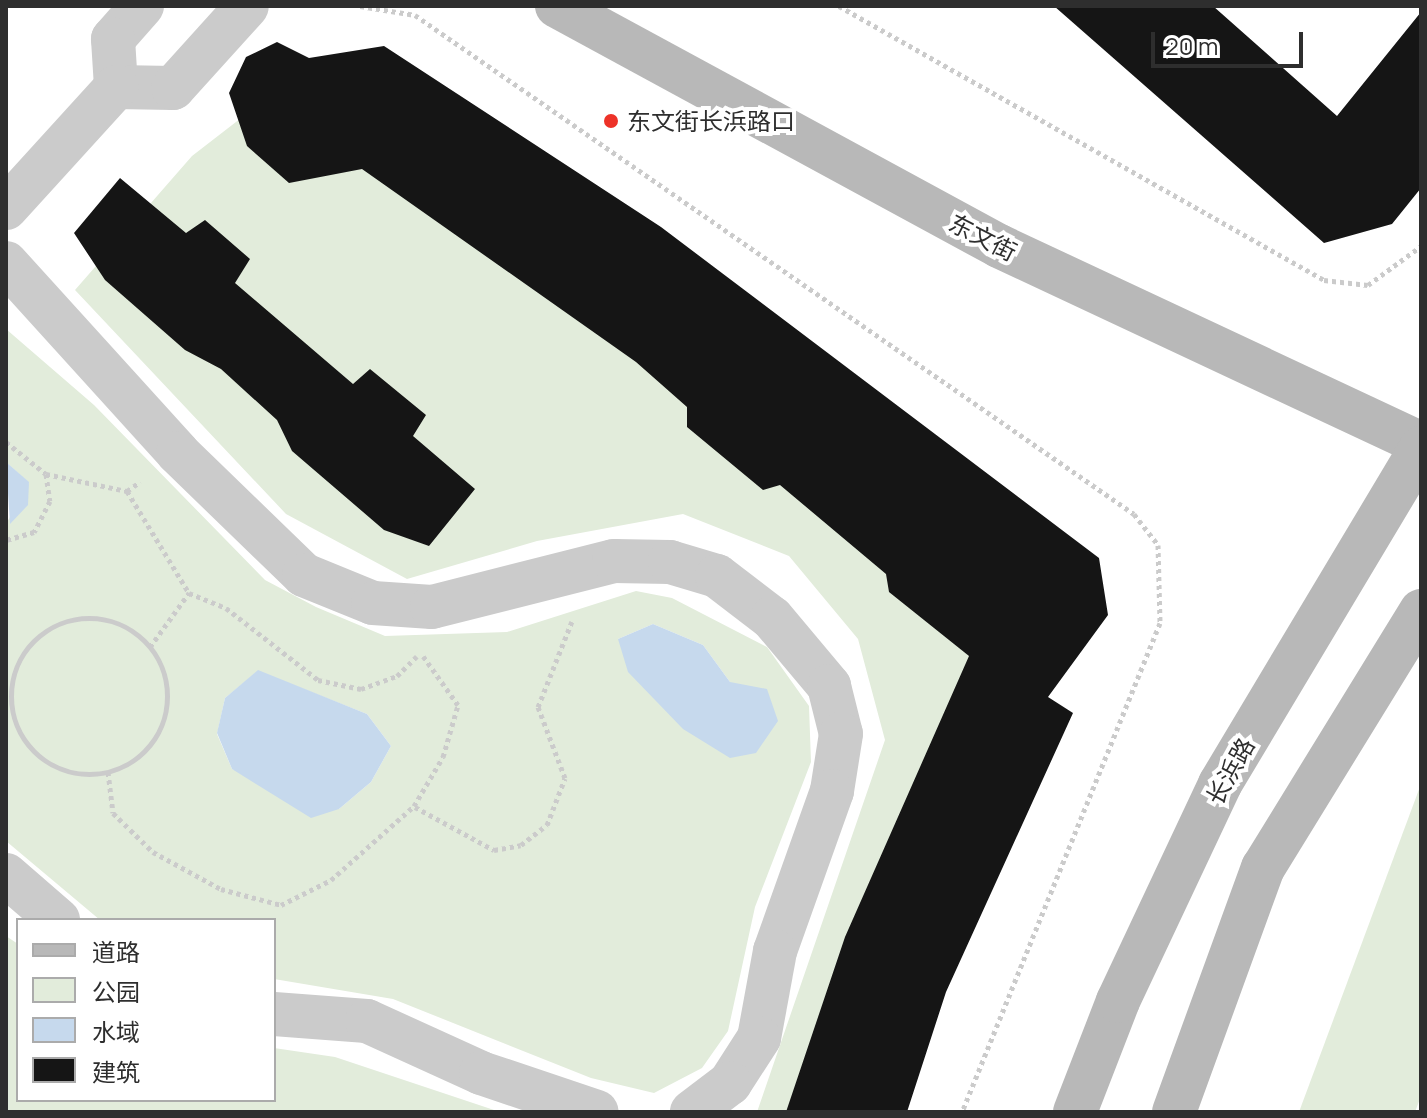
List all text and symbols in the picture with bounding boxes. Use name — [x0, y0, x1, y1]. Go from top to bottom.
scale bar — [1155, 16, 1307, 66]
text: 20 m — [1165, 29, 1218, 62]
place label: 东文街长浜路口 — [627, 107, 795, 135]
marker: 东文街长浜路口 — [602, 112, 620, 130]
street label: 东文街 — [944, 208, 1022, 266]
street label: 长浜路 — [1200, 733, 1260, 809]
legend — [16, 918, 276, 1102]
text: 道路 — [92, 935, 140, 968]
text: 公园 — [92, 975, 140, 1008]
text: 水域 — [92, 1015, 140, 1048]
text: 建筑 — [92, 1055, 140, 1088]

